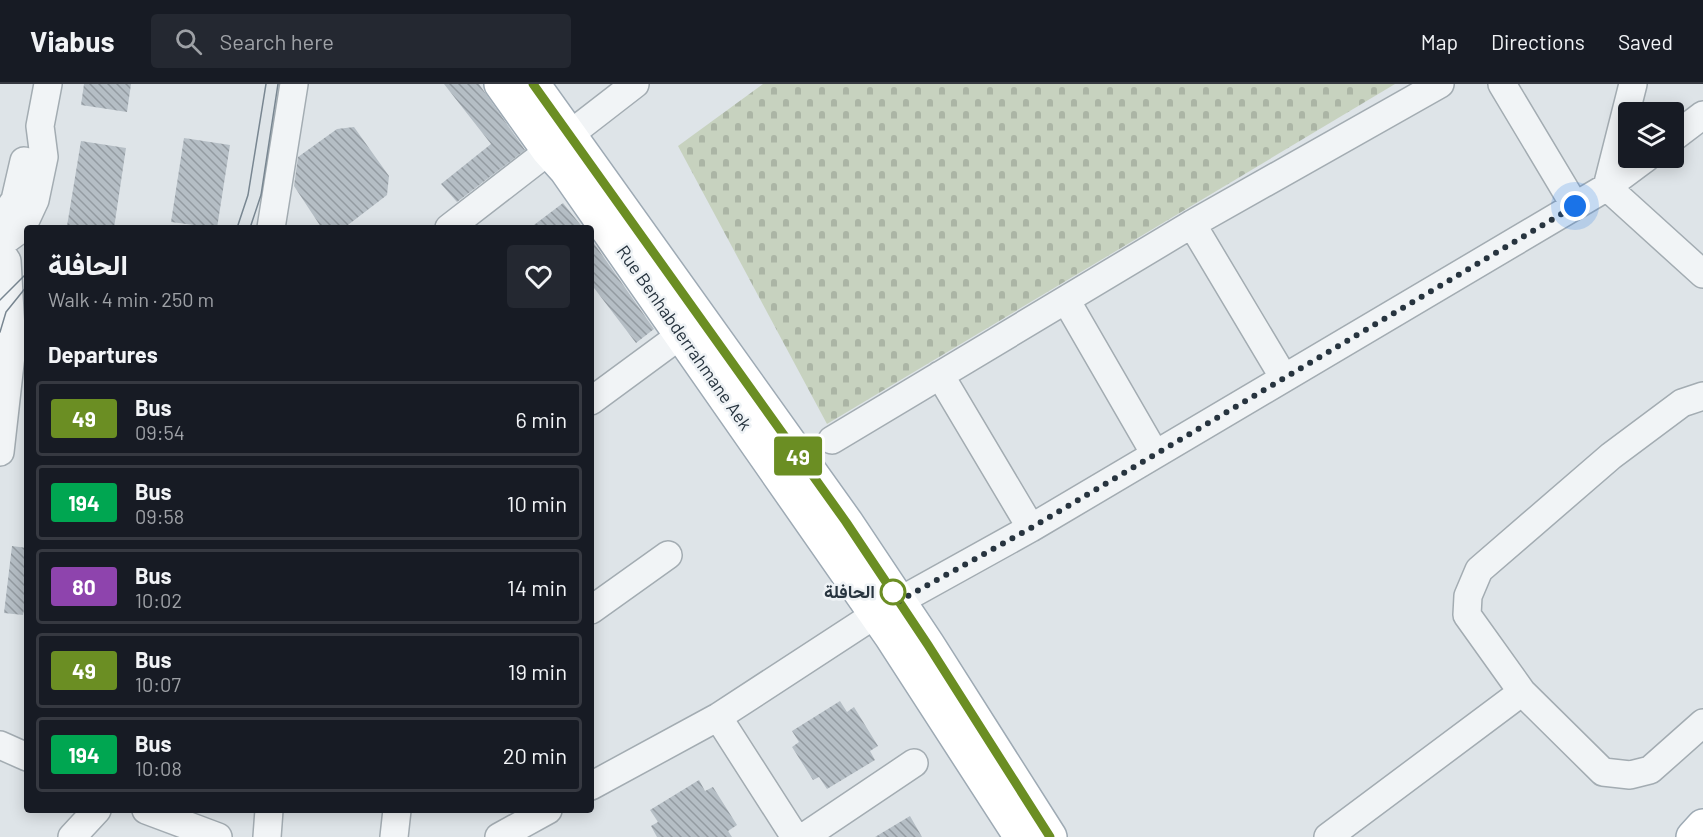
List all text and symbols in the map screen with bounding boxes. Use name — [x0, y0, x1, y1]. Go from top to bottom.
search box — [151, 14, 571, 68]
text: Viabus — [30, 24, 115, 58]
icon: search — [172, 25, 205, 58]
text: Search here — [220, 28, 334, 54]
text: Map — [1421, 29, 1458, 54]
text: Directions — [1491, 29, 1585, 54]
text: Saved — [1618, 29, 1673, 54]
map controls — [1618, 102, 1684, 168]
button: layers — [1618, 102, 1684, 168]
your location — [1560, 191, 1590, 221]
street label: Rue Benhabderrahmane Aek — [613, 241, 757, 434]
button: heart — [507, 245, 570, 308]
text: الحافلة — [48, 247, 128, 281]
text: Walk · 4 min · 250 m — [48, 287, 214, 311]
text: Departures — [48, 341, 158, 367]
text: Bus — [135, 394, 172, 420]
text: 49 — [72, 406, 96, 431]
text: 6 min — [516, 406, 567, 432]
text: 09:54 — [135, 420, 185, 444]
line badge: 49 — [771, 436, 825, 476]
text: 49 — [786, 444, 810, 469]
text: Bus — [135, 478, 172, 504]
text: 194 — [68, 490, 100, 515]
text: 10 min — [507, 490, 567, 516]
text: 09:58 — [135, 504, 184, 528]
text: Bus — [135, 562, 172, 588]
text: 80 — [72, 574, 96, 599]
text: 14 min — [507, 574, 567, 600]
marker: الحافلة — [880, 579, 906, 605]
place label: الحافلة — [824, 580, 875, 602]
text: 10:02 — [135, 588, 182, 612]
text: Bus — [135, 646, 172, 672]
text: 49 — [72, 658, 96, 683]
text: 19 min — [508, 658, 567, 684]
text: 10:07 — [135, 672, 181, 696]
text: Bus — [135, 730, 172, 756]
text: 194 — [68, 742, 100, 767]
text: 20 min — [503, 742, 567, 768]
text: 10:08 — [135, 756, 182, 780]

